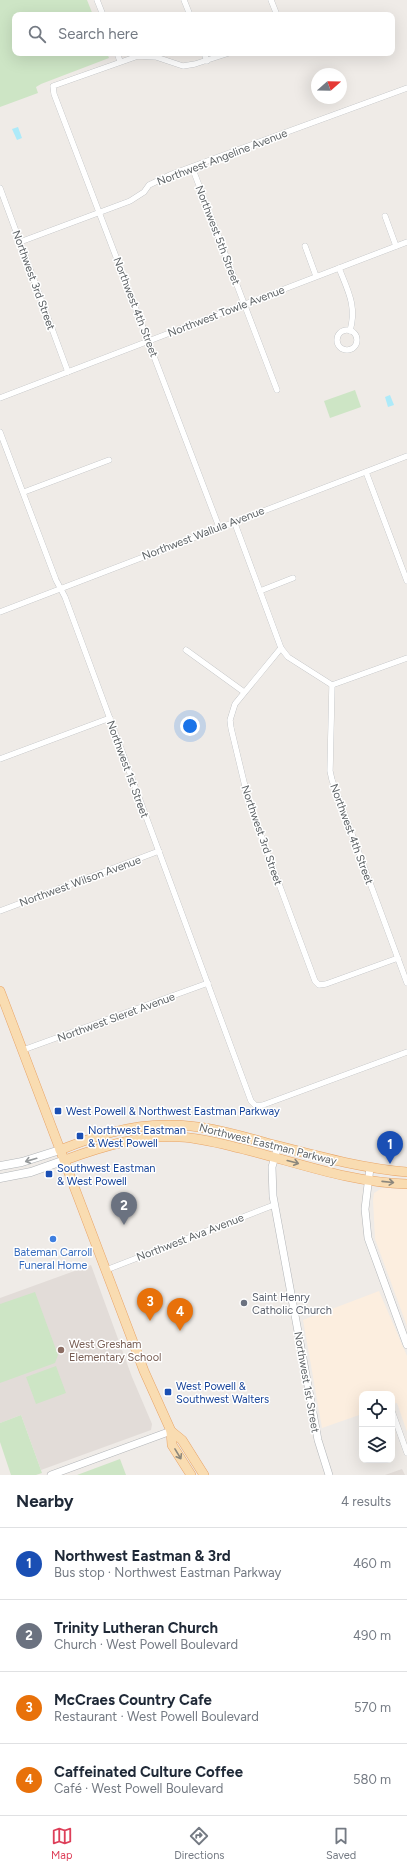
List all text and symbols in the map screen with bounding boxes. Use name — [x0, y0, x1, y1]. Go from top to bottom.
search box — [12, 12, 395, 56]
icon: search — [26, 23, 48, 45]
text: Search here — [58, 25, 138, 43]
north arrow — [311, 68, 347, 104]
street label: Northwest Angeline Avenue — [155, 127, 289, 188]
street label: Northwest 5th Street — [193, 184, 242, 287]
street label: Northwest 3rd Street — [9, 229, 58, 332]
street label: Northwest 4th Street — [110, 255, 161, 359]
street label: Northwest Towle Avenue — [166, 283, 286, 340]
street label: Northwest Wallula Avenue — [140, 504, 266, 563]
your location — [180, 716, 200, 736]
street label: Northwest 1st Street — [104, 719, 151, 820]
street label: Northwest 4th Street — [327, 782, 376, 886]
street label: Northwest 3rd Street — [238, 783, 285, 887]
street label: Northwest Wilson Avenue — [18, 853, 143, 910]
street label: Northwest Sleret Avenue — [56, 990, 177, 1045]
place label: West Powell & Northwest Eastman Parkway — [66, 1105, 280, 1118]
marker: West Powell & Northwest Eastman Parkway — [53, 1106, 63, 1116]
street label: Northwest Eastman Parkway — [198, 1121, 338, 1168]
place label: Northwest Eastman & West Powell — [88, 1124, 186, 1150]
marker: Northwest Eastman & West Powell — [75, 1131, 85, 1141]
pin: 1 — [377, 1131, 403, 1164]
one-way arrow — [25, 1157, 38, 1164]
one-way arrow — [287, 1159, 300, 1166]
place label: Southwest Eastman & West Powell — [57, 1162, 156, 1188]
marker: Southwest Eastman & West Powell — [44, 1169, 54, 1179]
one-way arrow — [381, 1179, 394, 1186]
pin: 2 — [111, 1192, 137, 1225]
street label: Northwest Ava Avenue — [135, 1211, 246, 1264]
marker: Bateman Carroll Funeral Home — [48, 1234, 58, 1244]
place label: Bateman Carroll Funeral Home — [14, 1246, 92, 1272]
pin: 3 — [137, 1288, 163, 1321]
place label: Saint Henry Catholic Church — [252, 1291, 332, 1317]
pin: 4 — [167, 1298, 193, 1331]
marker: Saint Henry Catholic Church — [239, 1298, 249, 1308]
street label: Northwest 1st Street — [291, 1330, 322, 1434]
place label: West Gresham Elementary School — [69, 1338, 161, 1364]
marker: West Gresham Elementary School — [56, 1345, 66, 1355]
place label: West Powell & Southwest Walters — [176, 1380, 269, 1406]
marker: West Powell & Southwest Walters — [163, 1387, 173, 1397]
map controls — [359, 1391, 395, 1463]
button: locate — [359, 1391, 395, 1427]
button: layers — [359, 1427, 395, 1463]
one-way arrow — [174, 1448, 182, 1459]
text: Nearby — [16, 1491, 74, 1511]
text: 4 results — [341, 1494, 391, 1509]
text: Northwest Eastman & 3rd — [54, 1547, 231, 1565]
text: 1 — [26, 1556, 32, 1571]
text: 460 m — [353, 1556, 391, 1571]
text: Bus stop · Northwest Eastman Parkway — [54, 1565, 281, 1580]
text: Trinity Lutheran Church — [54, 1619, 218, 1637]
text: 2 — [25, 1628, 33, 1643]
text: 490 m — [353, 1628, 391, 1643]
text: Church · West Powell Boulevard — [54, 1637, 238, 1652]
text: McCraes Country Cafe — [54, 1691, 212, 1709]
text: 3 — [25, 1700, 33, 1715]
text: 570 m — [354, 1700, 391, 1715]
text: Restaurant · West Powell Boulevard — [54, 1709, 259, 1724]
text: Caffeinated Culture Coffee — [54, 1763, 243, 1781]
text: 4 — [25, 1772, 33, 1787]
text: 580 m — [353, 1772, 391, 1787]
text: Café · West Powell Boulevard — [54, 1781, 223, 1796]
tab: Map — [51, 1825, 73, 1862]
tab: Directions — [174, 1825, 224, 1862]
tab: Saved — [326, 1825, 356, 1862]

